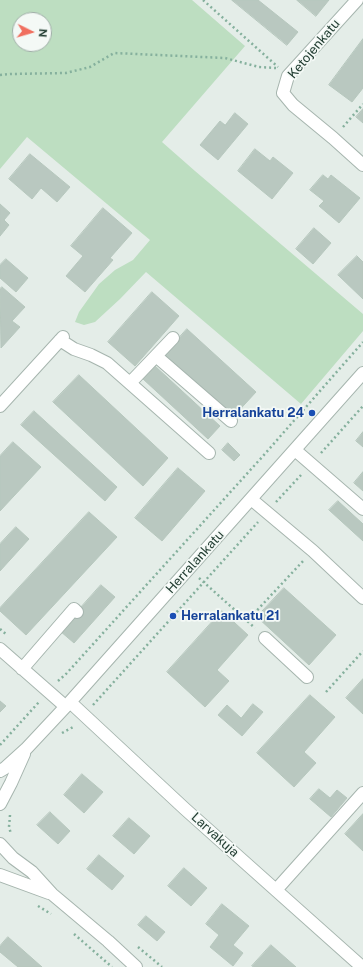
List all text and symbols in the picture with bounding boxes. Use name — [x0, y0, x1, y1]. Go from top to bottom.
north arrow — [12, 12, 52, 52]
street label: Ketojenkatu — [285, 16, 343, 82]
text: N — [37, 28, 49, 38]
place label: Herralankatu 24 — [202, 405, 304, 421]
marker: Herralankatu 24 — [307, 408, 317, 418]
street label: Herralankatu — [163, 527, 227, 597]
place label: Herralankatu 21 — [181, 608, 280, 624]
marker: Herralankatu 21 — [168, 611, 178, 621]
street label: Larvakuja — [188, 810, 242, 860]

